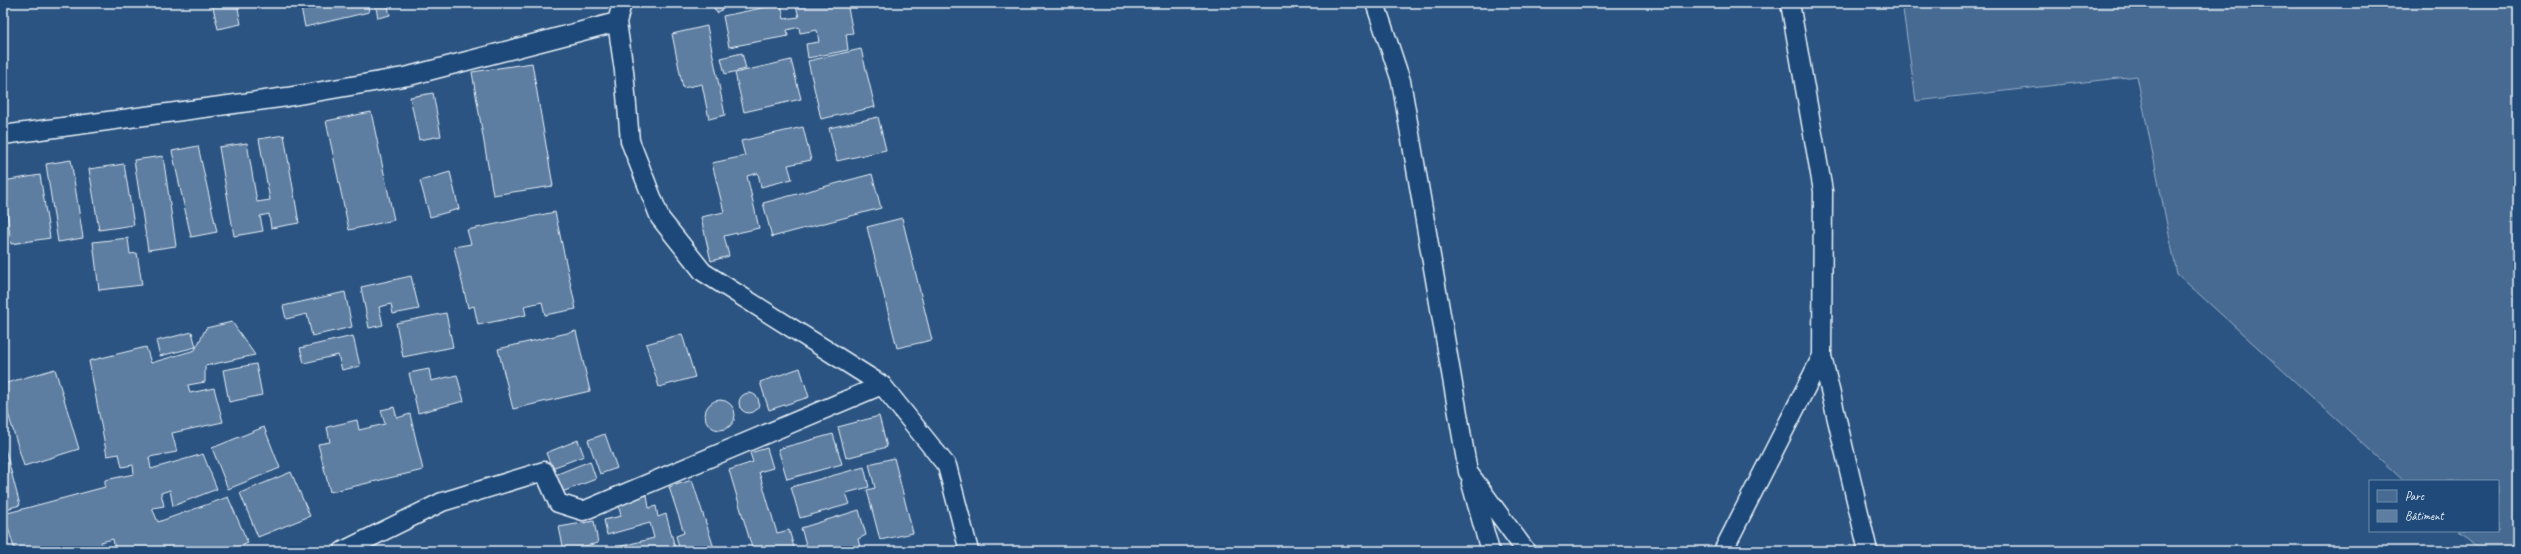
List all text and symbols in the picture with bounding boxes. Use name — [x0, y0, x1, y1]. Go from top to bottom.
legend — [2369, 480, 2499, 532]
text: Parc — [2405, 488, 2425, 504]
text: Bâtiment — [2405, 508, 2444, 524]

